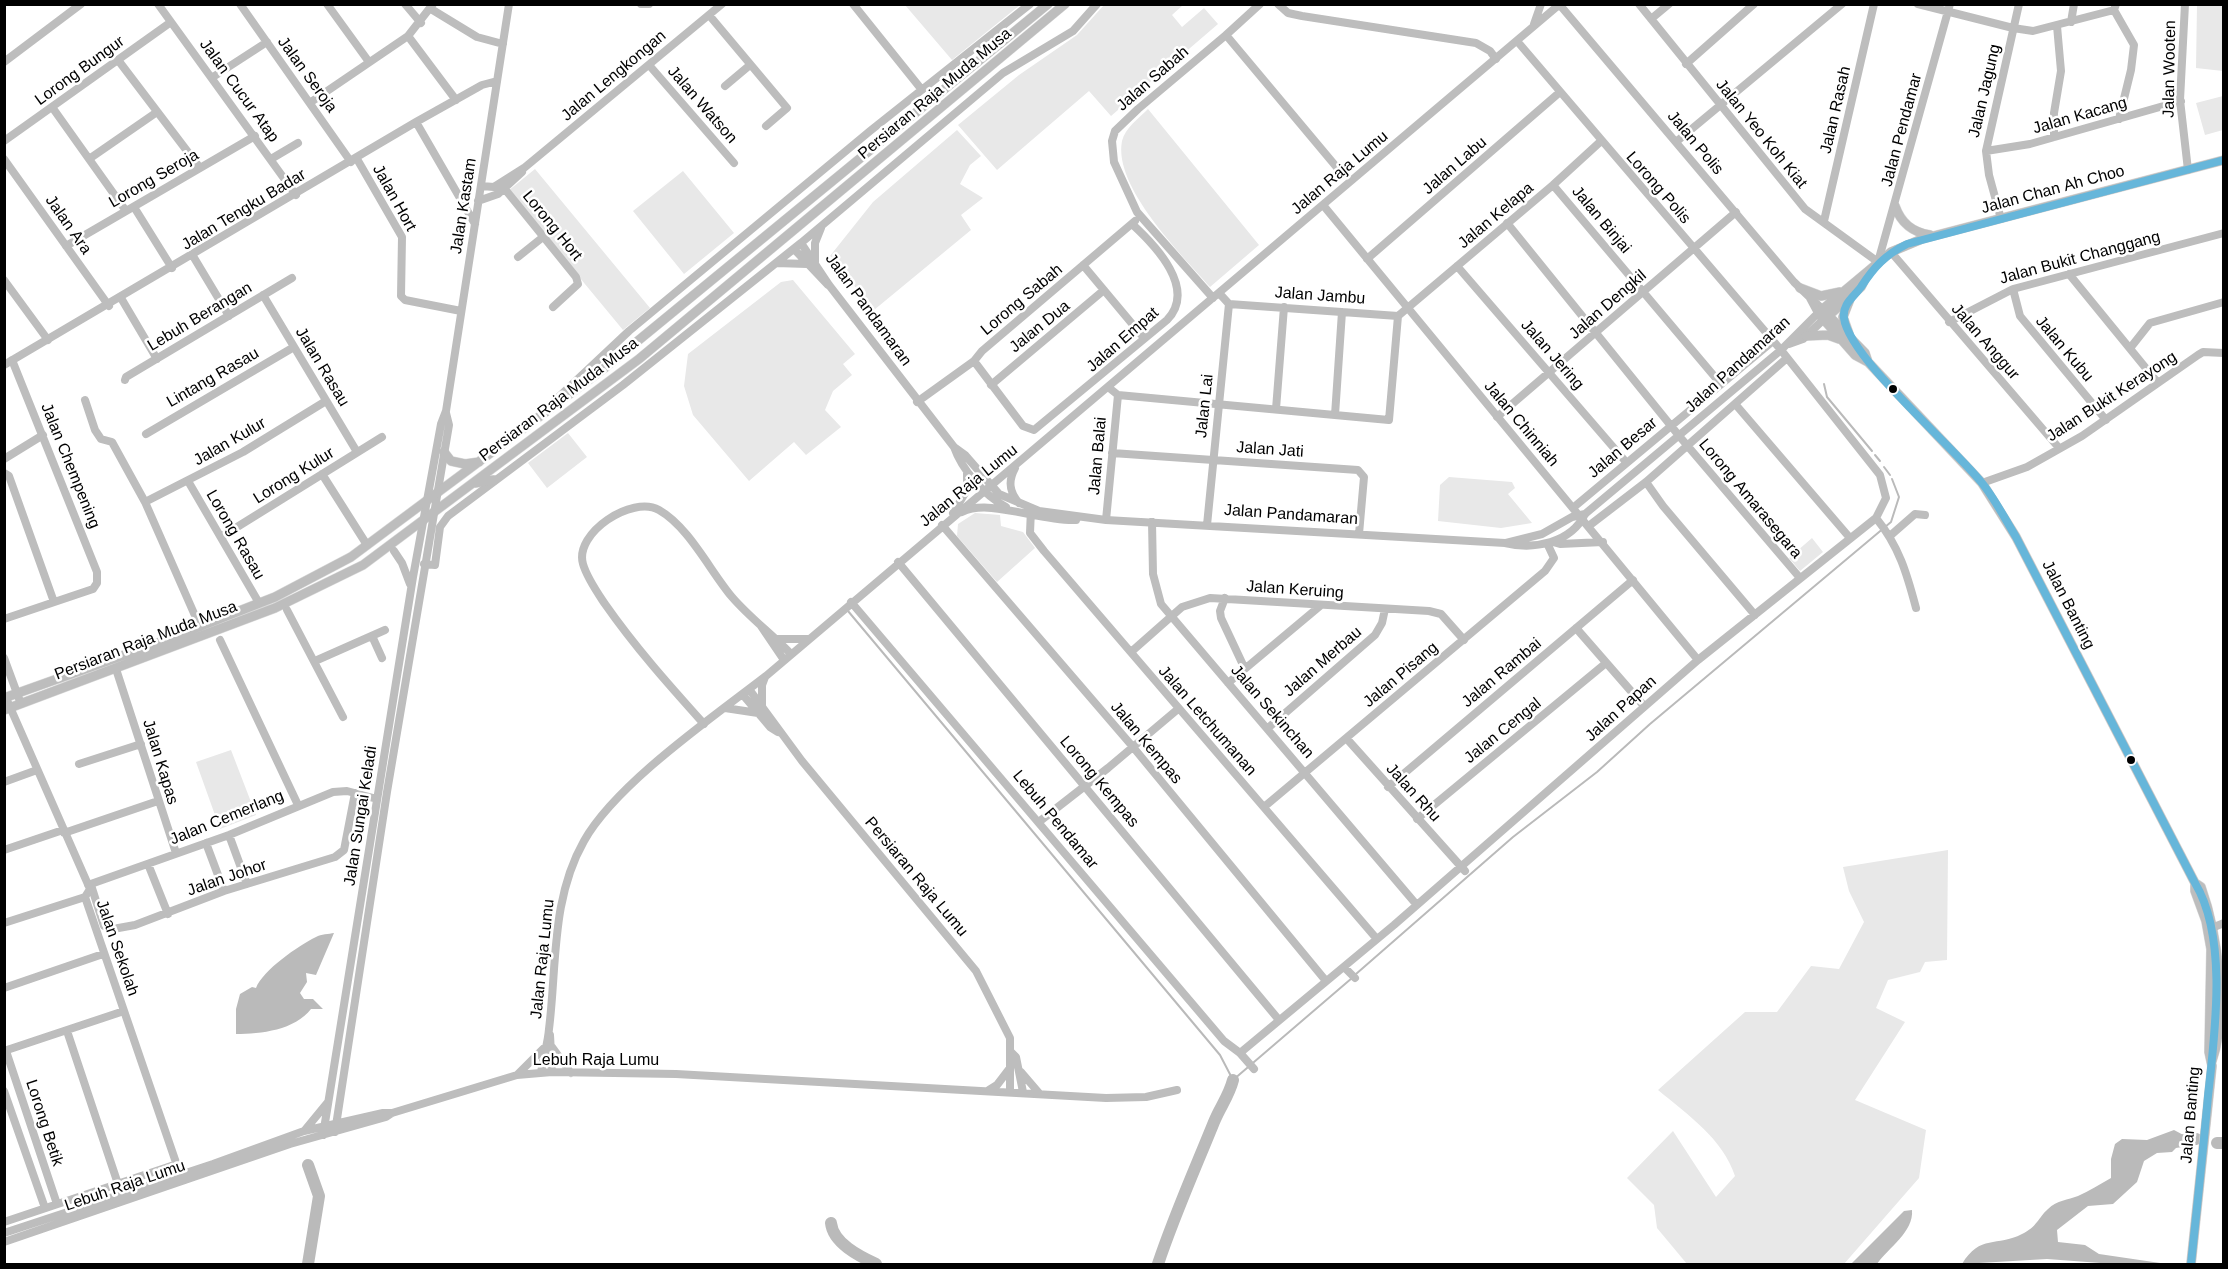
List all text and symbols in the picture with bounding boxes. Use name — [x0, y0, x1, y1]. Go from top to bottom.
street label: Jalan Wooten — [2160, 20, 2180, 118]
street label: Persiaran Raja Muda Musa — [855, 24, 1015, 164]
street label: Jalan Lengkongan — [558, 27, 670, 125]
street label: Lorong Bungur — [32, 32, 128, 110]
street label: Jalan Seroja — [273, 33, 341, 117]
street label: Jalan Cucur Atap — [195, 36, 283, 146]
street label: Jalan Jagung — [1965, 42, 2005, 140]
street label: Jalan Sabah — [1113, 43, 1193, 115]
street label: Jalan Watson — [663, 62, 741, 148]
street label: Jalan Rasah — [1817, 65, 1855, 155]
street label: Jalan Pendamar — [1878, 71, 1926, 189]
street label: Jalan Yeo Koh Kiat — [1711, 76, 1811, 192]
street label: Jalan Kacang — [2031, 93, 2129, 139]
street label: Jalan Polis — [1663, 107, 1727, 179]
street label: Jalan Raja Lumu — [1288, 127, 1392, 219]
street label: Jalan Labu — [1419, 133, 1491, 199]
street label: Lorong Seroja — [106, 146, 202, 212]
street label: Lorong Polis — [1622, 148, 1694, 228]
street label: Jalan Kastam — [447, 157, 481, 255]
street label: Jalan Hort — [368, 161, 420, 235]
street label: Jalan Chan Ah Choo — [1979, 162, 2127, 218]
street label: Jalan Tengku Badar — [178, 165, 310, 255]
street label: Jalan Kelapa — [1454, 179, 1538, 253]
street label: Jalan Binjai — [1567, 182, 1635, 258]
street label: Lorong Hort — [518, 187, 586, 265]
street label: Jalan Ara — [41, 192, 95, 258]
street label: Jalan Bukit Changgang — [1998, 227, 2162, 289]
street label: Jalan Pandamaran — [821, 250, 915, 370]
street label: Lorong Sabah — [977, 260, 1067, 340]
street label: Jalan Dengkil — [1565, 266, 1651, 344]
street label: Lebuh Berangan — [144, 278, 256, 356]
street label: Jalan Jambu — [1274, 283, 1366, 309]
street label: Jalan Dua — [1006, 297, 1074, 357]
street label: Jalan Anggur — [1947, 300, 2023, 384]
street label: Jalan Empat — [1083, 304, 1163, 376]
street label: Jalan Kubu — [2031, 312, 2097, 386]
street label: Jalan Pandamaran — [1682, 313, 1794, 417]
street label: Jalan Jering — [1516, 316, 1588, 394]
street label: Jalan Rasau — [291, 324, 353, 410]
street label: Persiaran Raja Muda Musa — [476, 334, 642, 466]
street label: Lintang Rasau — [164, 344, 262, 412]
street label: Jalan Bukit Kerayong — [2043, 348, 2181, 446]
street label: Jalan Lai — [1192, 373, 1218, 439]
street label: Jalan Chinniah — [1480, 377, 1562, 471]
unlabelled marker — [1887, 383, 1899, 395]
street label: Jalan Chempening — [36, 401, 104, 531]
street label: Jalan Besar — [1584, 413, 1662, 483]
street label: Jalan Kulur — [191, 414, 269, 470]
street label: Jalan Balai — [1085, 416, 1111, 496]
street label: Lorong Amarasegara — [1694, 435, 1806, 563]
street label: Jalan Jati — [1236, 438, 1304, 462]
street label: Jalan Raja Lumu — [916, 441, 1022, 531]
street label: Lorong Kulur — [250, 444, 338, 508]
street label: Lorong Rasau — [202, 487, 268, 583]
street label: Jalan Pandamaran — [1223, 501, 1359, 529]
street label: Jalan Banting — [2037, 557, 2099, 653]
street label: Jalan Keruing — [1246, 577, 1344, 603]
street label: Persiaran Raja Muda Musa — [52, 597, 240, 685]
street label: Jalan Merbau — [1280, 623, 1366, 701]
street label: Jalan Rambai — [1458, 634, 1546, 712]
street label: Jalan Pisang — [1360, 638, 1442, 712]
street label: Jalan Sekinchan — [1226, 661, 1318, 763]
street label: Jalan Letchumanan — [1154, 662, 1260, 780]
street label: Jalan Papan — [1582, 672, 1660, 746]
street label: Jalan Cengal — [1461, 694, 1545, 768]
street label: Jalan Kempas — [1106, 698, 1186, 788]
street label: Jalan Kapas — [138, 717, 182, 807]
street label: Lorong Kempas — [1055, 733, 1143, 831]
street label: Jalan Sungai Keladi — [340, 745, 382, 887]
unlabelled marker — [2125, 754, 2137, 766]
street label: Jalan Rhu — [1382, 760, 1444, 826]
street label: Lebuh Pendamar — [1008, 767, 1102, 873]
street label: Jalan Cemerlang — [167, 786, 287, 850]
street label: Persiaran Raja Lumu — [860, 813, 972, 941]
street label: Jalan Johor — [185, 855, 269, 901]
street label: Jalan Sekolah — [92, 897, 142, 999]
street label: Jalan Raja Lumu — [527, 898, 559, 1020]
street label: Lebuh Raja Lumu — [533, 1051, 659, 1071]
street label: Jalan Banting — [2177, 1066, 2205, 1164]
street label: Lorong Betik — [21, 1077, 67, 1169]
street label: Lebuh Raja Lumu — [62, 1156, 188, 1216]

